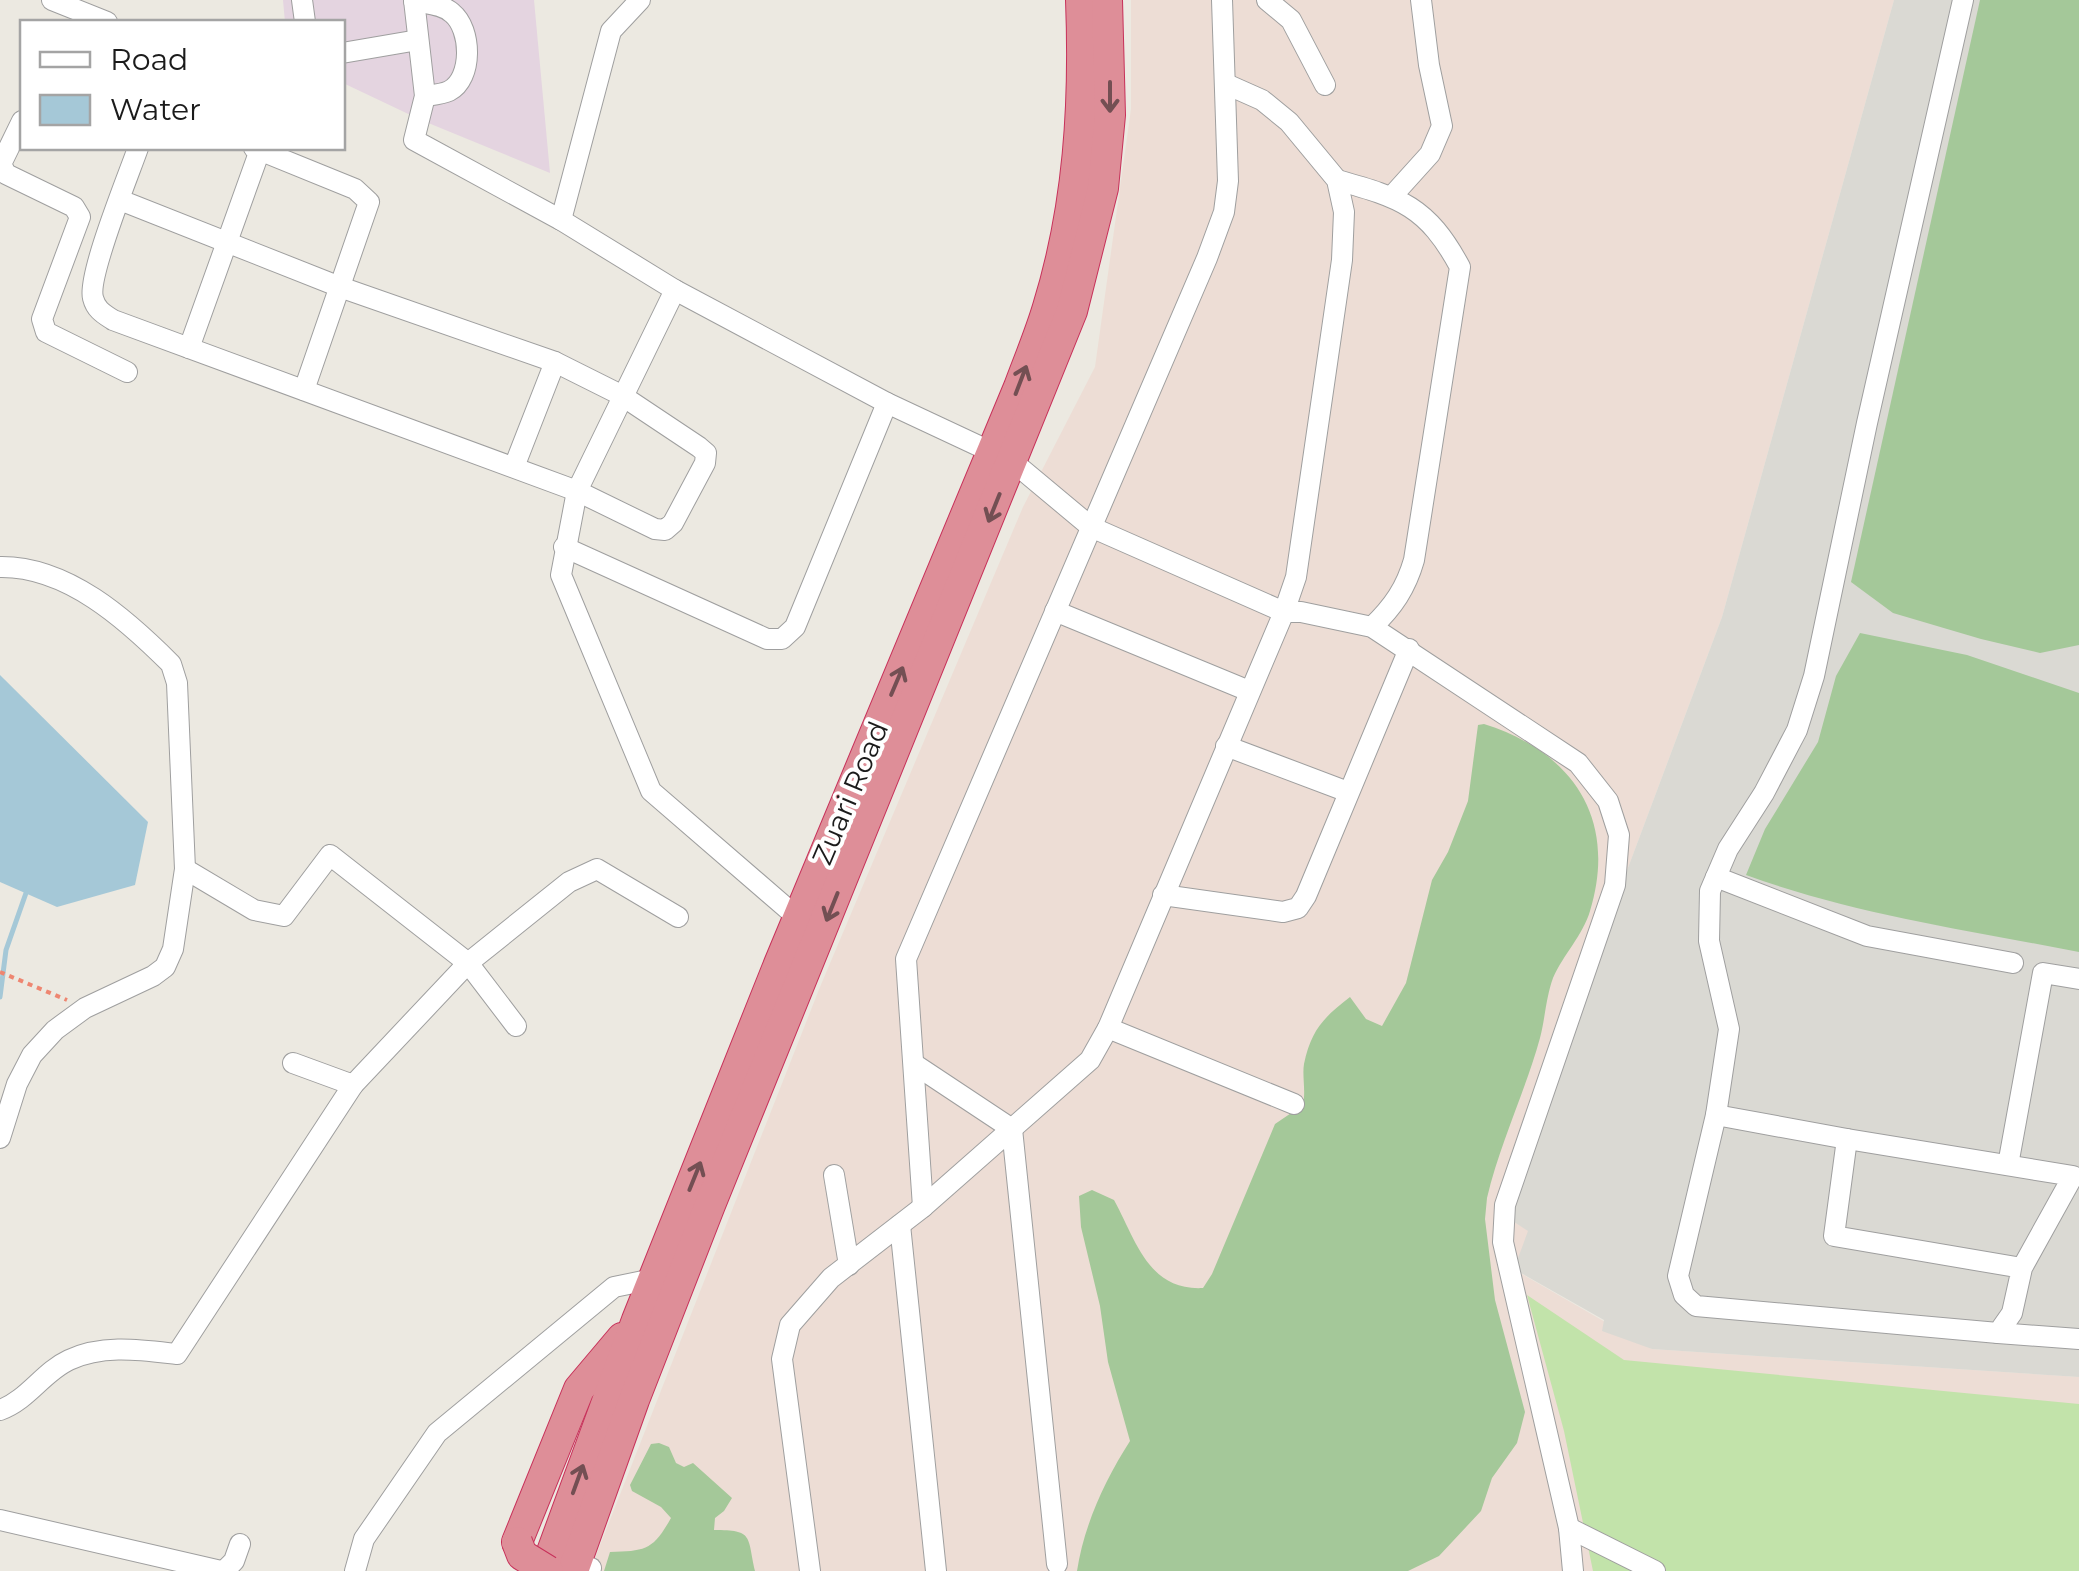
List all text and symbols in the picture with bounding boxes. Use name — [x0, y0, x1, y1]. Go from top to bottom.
legend — [20, 20, 345, 150]
text: Road — [110, 41, 188, 78]
one-way arrow — [1100, 81, 1119, 113]
text: Water — [110, 91, 201, 128]
one-way arrow — [1013, 366, 1031, 397]
one-way arrow — [984, 493, 1002, 523]
one-way arrow — [889, 666, 907, 696]
street label: Zuari Road — [805, 716, 895, 870]
one-way arrow — [822, 891, 840, 922]
one-way arrow — [687, 1161, 705, 1192]
one-way arrow — [570, 1465, 588, 1496]

